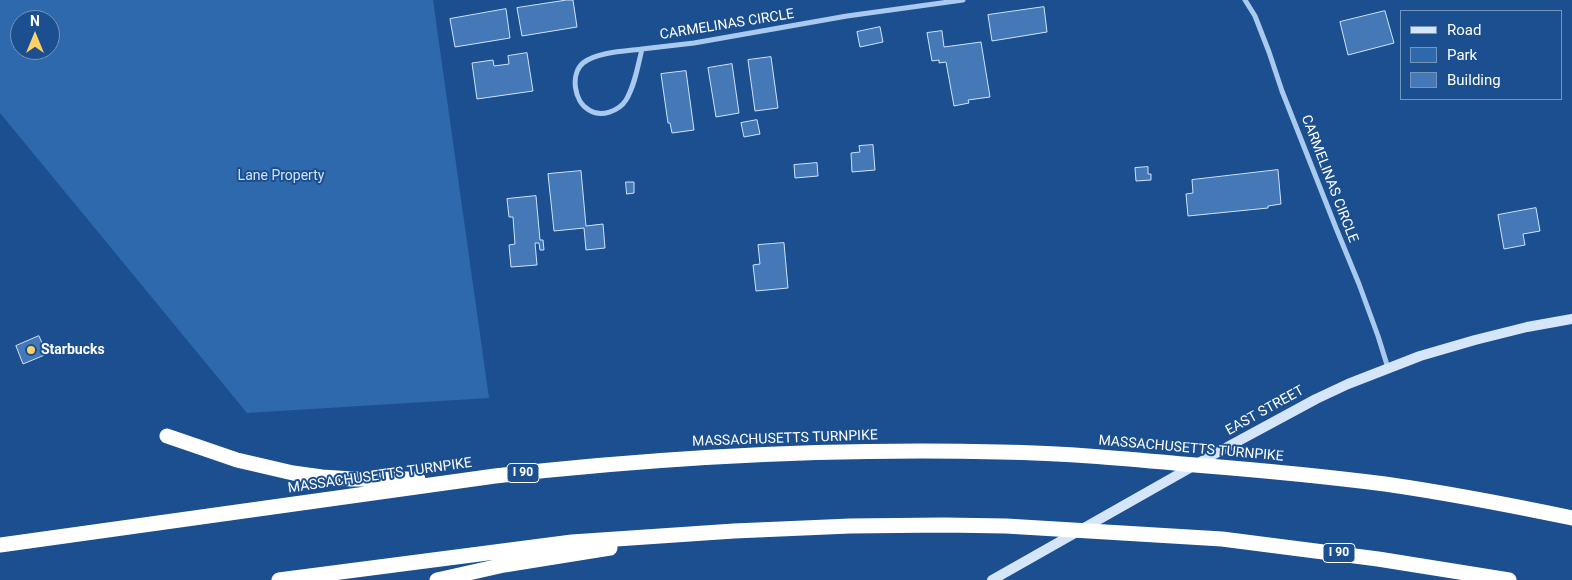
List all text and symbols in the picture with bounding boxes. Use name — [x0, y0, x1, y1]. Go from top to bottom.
street label: CARMELINAS CIRCLE — [659, 6, 795, 44]
north arrow — [10, 10, 60, 60]
legend — [1400, 10, 1562, 100]
text: N — [30, 13, 40, 29]
text: Road — [1447, 21, 1481, 39]
text: Park — [1447, 46, 1477, 64]
text: Building — [1447, 71, 1501, 89]
street label: CARMELINAS CIRCLE — [1297, 113, 1361, 245]
park label: Lane Property — [238, 168, 324, 184]
place label: Starbucks — [41, 342, 105, 358]
marker: Starbucks — [25, 344, 37, 356]
street label: EAST STREET — [1223, 383, 1307, 439]
street label: MASSACHUSETTS TURNPIKE — [692, 427, 878, 451]
street label: MASSACHUSETTS TURNPIKE — [1098, 433, 1284, 465]
street label: MASSACHUSETTS TURNPIKE — [287, 455, 473, 497]
road number: I 90 — [507, 463, 539, 482]
road number: I 90 — [1323, 544, 1355, 562]

